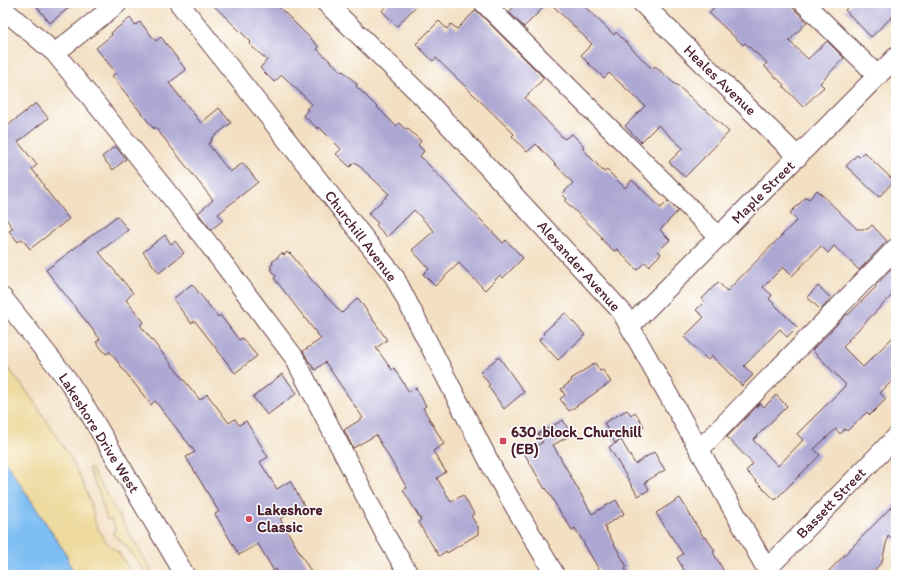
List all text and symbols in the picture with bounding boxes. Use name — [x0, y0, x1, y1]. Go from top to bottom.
street label: Heales Avenue — [680, 41, 760, 119]
street label: Maple Street — [728, 156, 799, 227]
street label: Churchill Avenue — [321, 187, 401, 285]
street label: Alexander Avenue — [533, 217, 625, 315]
street label: Lakeshore Drive West — [55, 370, 143, 497]
place label: 630_block_Churchill (EB) — [511, 423, 642, 459]
marker: 630_block_Churchill (EB) — [498, 436, 508, 446]
street label: Bassett Street — [793, 463, 870, 542]
place label: Lakeshore Classic — [257, 501, 323, 536]
marker: Lakeshore Classic — [244, 514, 254, 524]

